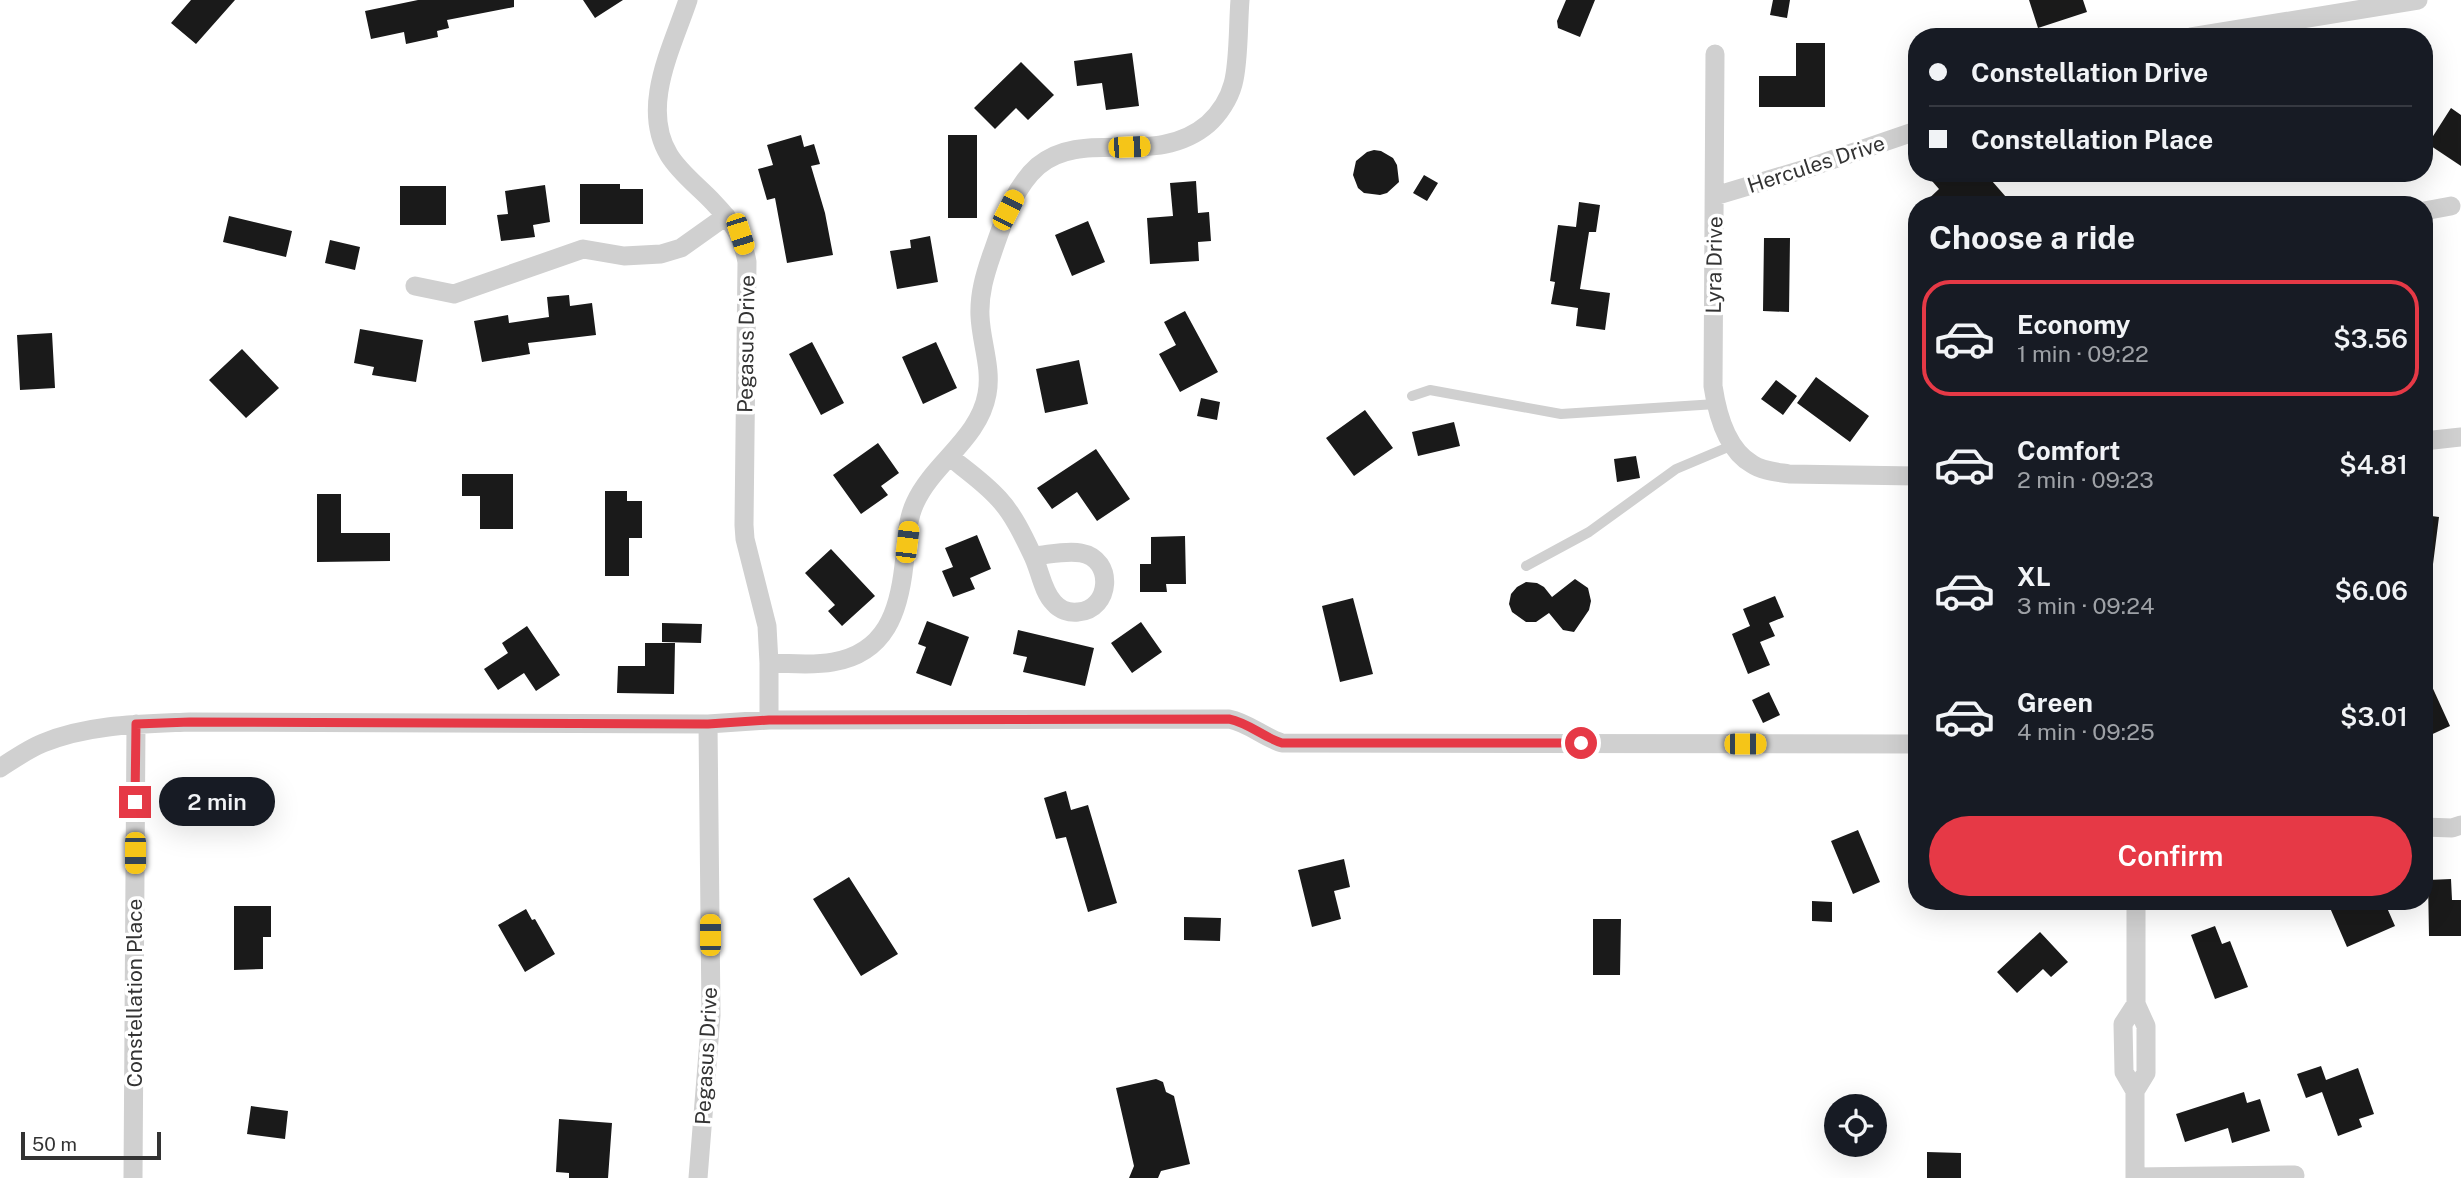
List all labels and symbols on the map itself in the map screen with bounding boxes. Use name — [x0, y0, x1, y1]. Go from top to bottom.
street label: Hercules Drive — [1744, 130, 1888, 198]
car — [1108, 136, 1151, 158]
car — [990, 187, 1027, 233]
car — [724, 211, 757, 257]
street label: Lyra Drive — [1701, 216, 1727, 314]
street label: Pegasus Drive — [732, 275, 760, 413]
car — [895, 520, 920, 564]
route start — [1565, 727, 1597, 759]
car — [1725, 734, 1767, 755]
callout: 2 min — [160, 778, 275, 826]
route end — [119, 786, 151, 818]
car — [125, 832, 146, 874]
street label: Constellation Place — [122, 899, 147, 1087]
car — [700, 914, 721, 956]
street label: Pegasus Drive — [690, 986, 722, 1126]
scale bar — [21, 1129, 161, 1161]

